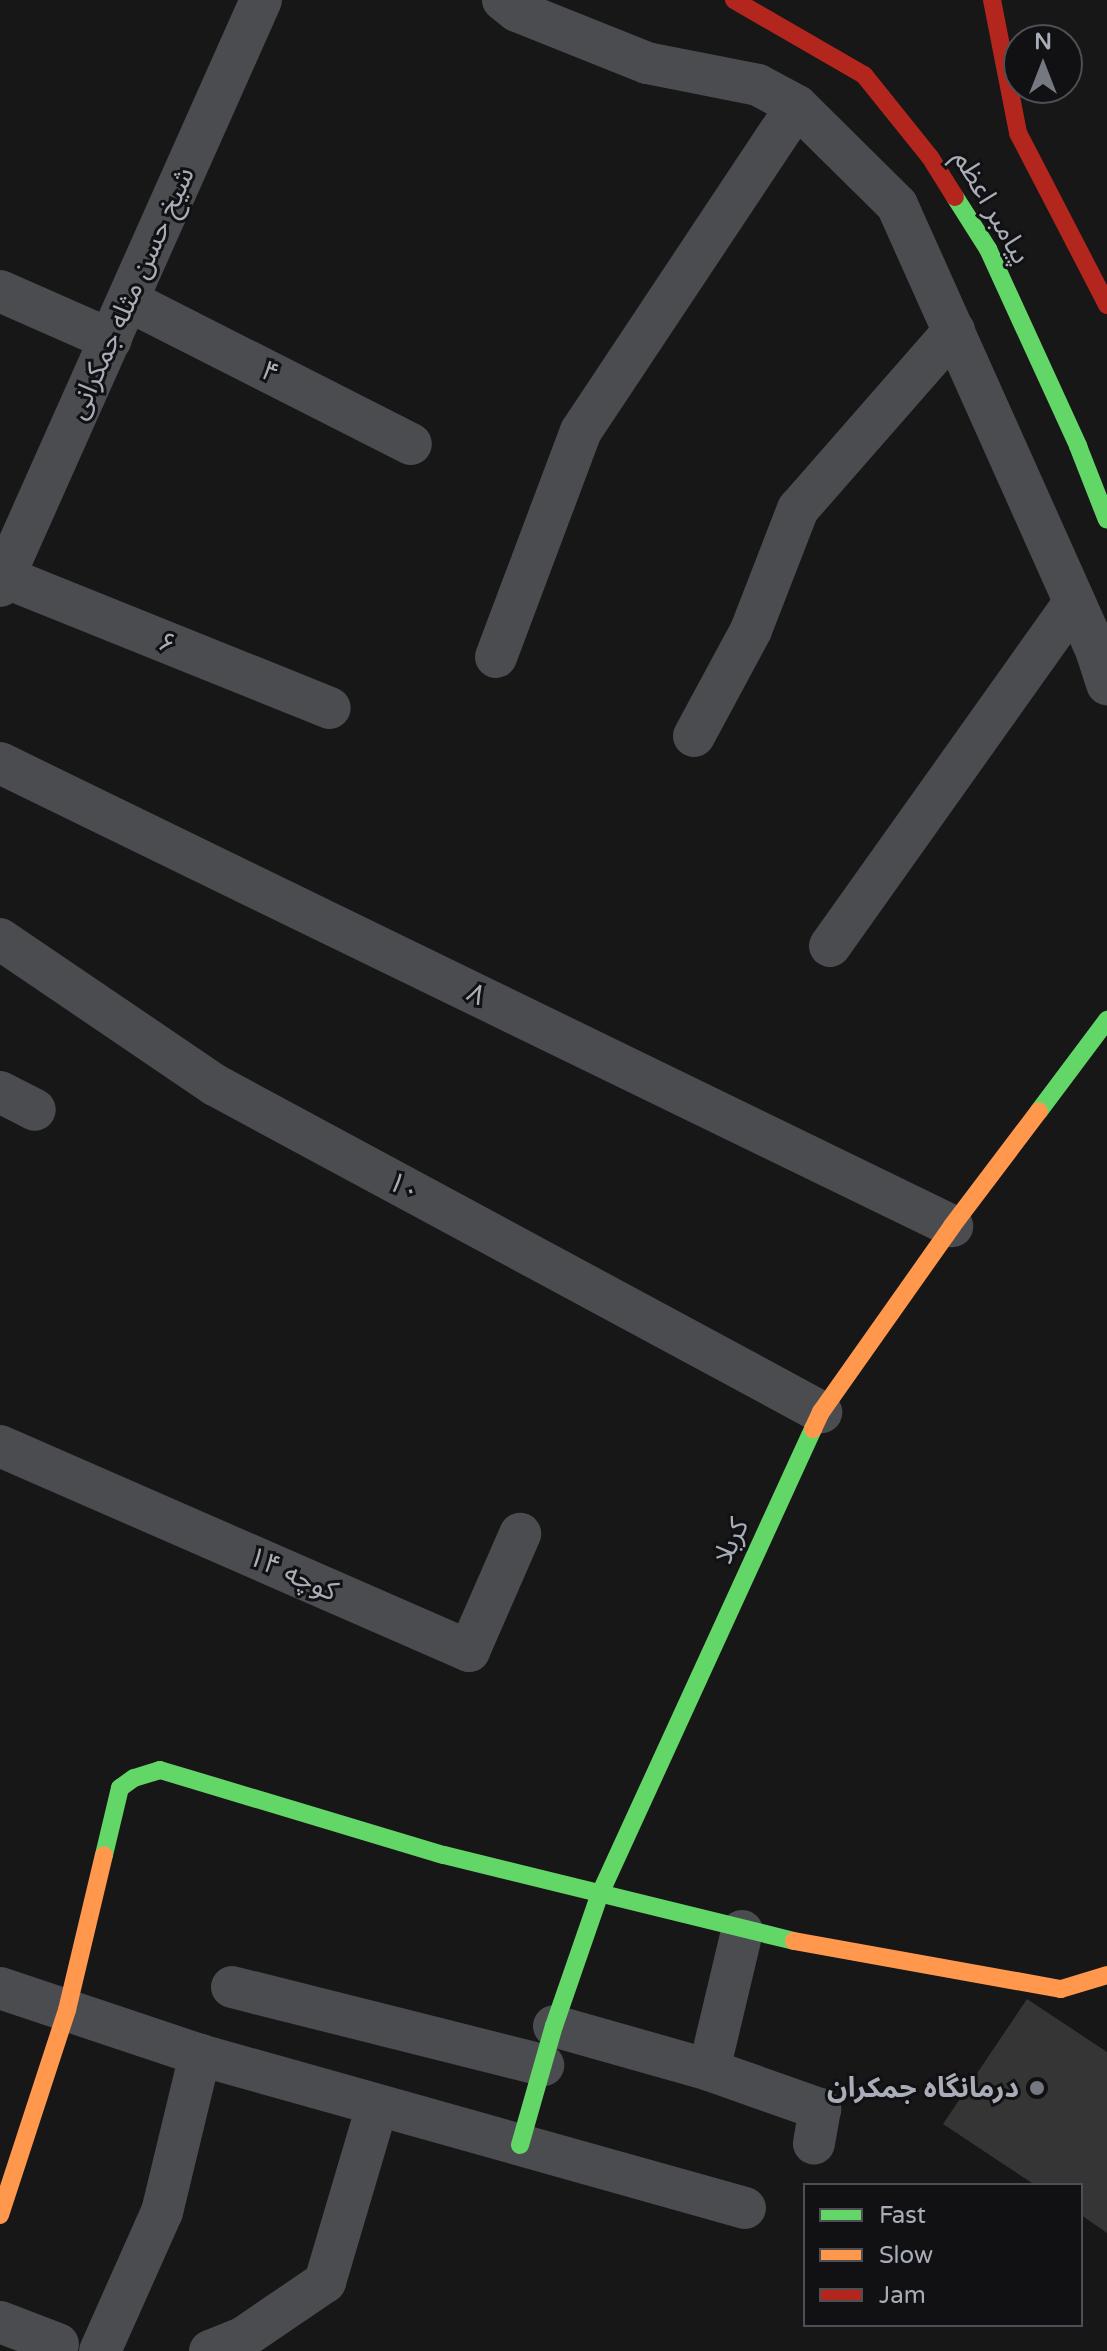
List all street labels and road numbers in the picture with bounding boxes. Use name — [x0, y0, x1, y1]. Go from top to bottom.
street label: پیامبر اعظم — [946, 144, 1038, 270]
street label: شیخ حسن مثله جمکرانی — [60, 162, 202, 424]
street label: ۴ — [255, 353, 285, 391]
street label: ۶ — [153, 624, 181, 662]
street label: ۸ — [461, 975, 491, 1013]
street label: ۱۰ — [382, 1165, 426, 1209]
street label: کربلا — [706, 1513, 756, 1569]
street label: کوچه ۱۴ — [243, 1540, 343, 1608]

